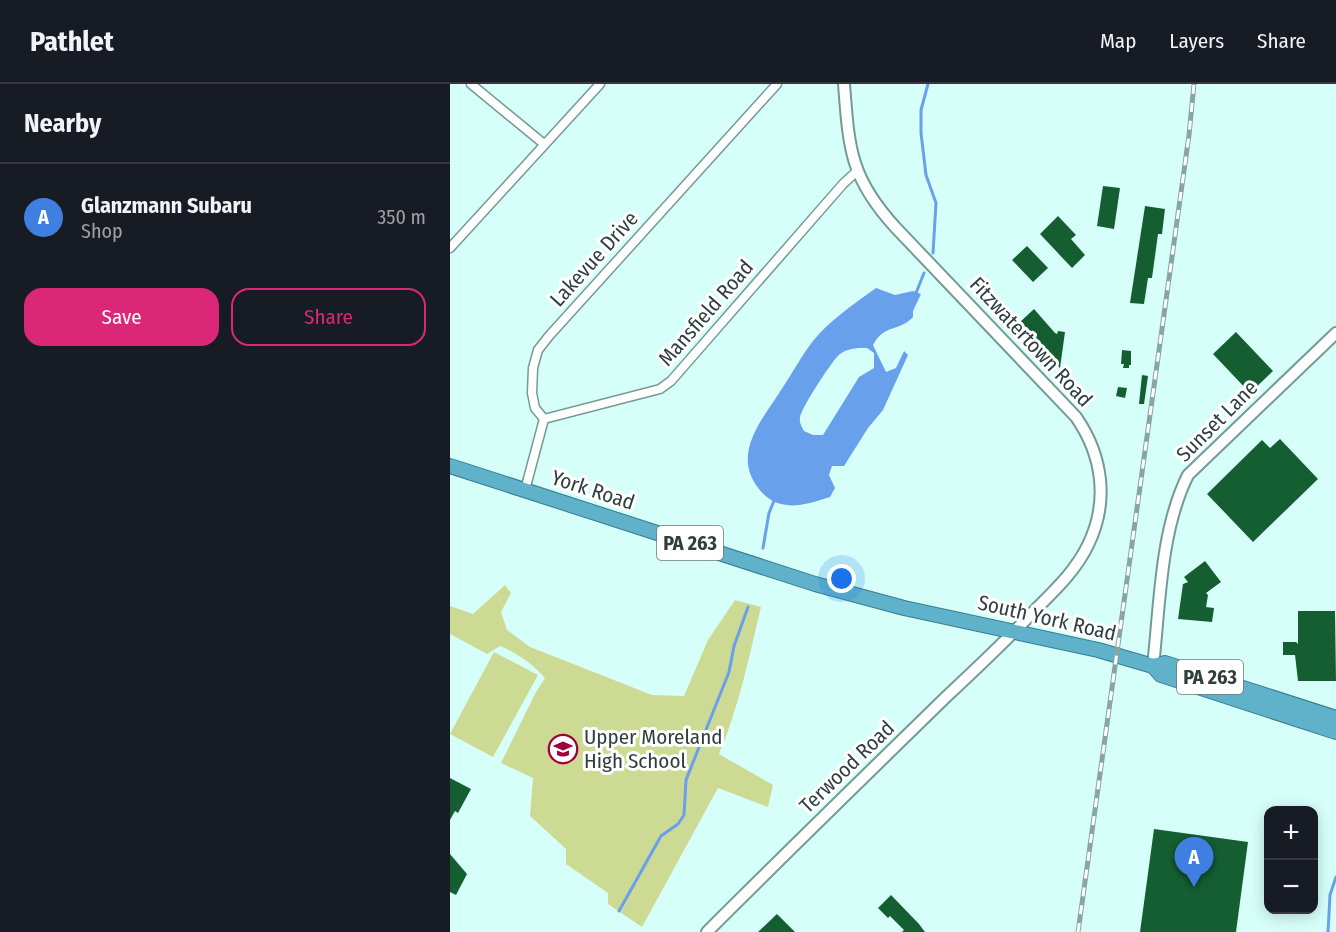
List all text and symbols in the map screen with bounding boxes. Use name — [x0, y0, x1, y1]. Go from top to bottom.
text: Pathlet — [30, 25, 114, 58]
text: Map — [1100, 28, 1136, 54]
text: Layers — [1169, 28, 1224, 54]
text: Share — [1257, 28, 1306, 54]
text: Nearby — [24, 108, 101, 139]
text: Glanzmann Subaru — [81, 192, 252, 219]
text: A — [38, 205, 49, 229]
text: 350 m — [377, 205, 426, 229]
street label: Lakevue Drive — [544, 206, 644, 312]
text: Shop — [81, 219, 123, 243]
street label: Mansfield Road — [653, 255, 759, 371]
street label: Fitzwatertown Road — [964, 272, 1098, 412]
button: Save — [24, 288, 219, 346]
button: Share — [231, 288, 426, 346]
street label: Sunset Lane — [1171, 375, 1263, 467]
street label: York Road — [548, 464, 638, 516]
road number: PA 263 — [657, 526, 723, 560]
your location — [827, 564, 856, 593]
street label: South York Road — [975, 589, 1119, 647]
road number: PA 263 — [1177, 660, 1243, 694]
street label: Terwood Road — [794, 715, 900, 819]
place label: Upper Moreland High School — [584, 724, 722, 774]
school or university icon: Upper Moreland High School — [547, 733, 579, 765]
map controls — [1264, 806, 1318, 914]
button: + — [1264, 806, 1318, 860]
pin: A — [1174, 838, 1214, 887]
button: − — [1264, 860, 1318, 914]

